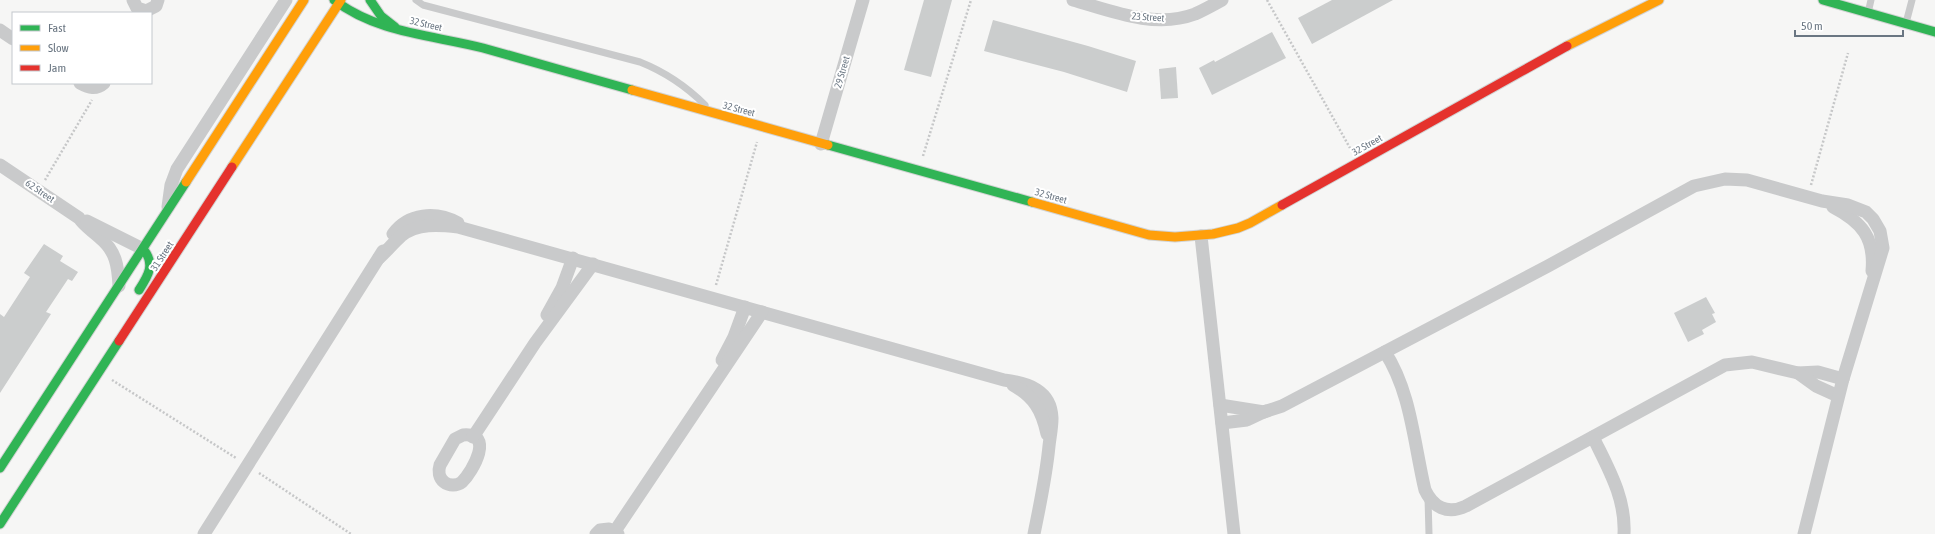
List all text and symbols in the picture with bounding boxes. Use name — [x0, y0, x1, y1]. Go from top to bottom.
street label: 23 Street — [1131, 10, 1165, 24]
legend — [12, 12, 152, 84]
scale bar — [1795, 12, 1903, 38]
street label: 32 Street — [409, 15, 443, 33]
text: 50 m — [1801, 19, 1823, 33]
text: Fast — [48, 21, 66, 35]
text: Slow — [48, 41, 69, 55]
street label: 29 Street — [832, 55, 852, 89]
text: Jam — [48, 61, 66, 75]
street label: 32 Street — [722, 99, 756, 119]
street label: 32 Street — [1350, 132, 1384, 158]
street label: 62 Street — [23, 177, 57, 205]
street label: 32 Street — [1034, 186, 1068, 206]
street label: 31 Street — [148, 239, 176, 273]

